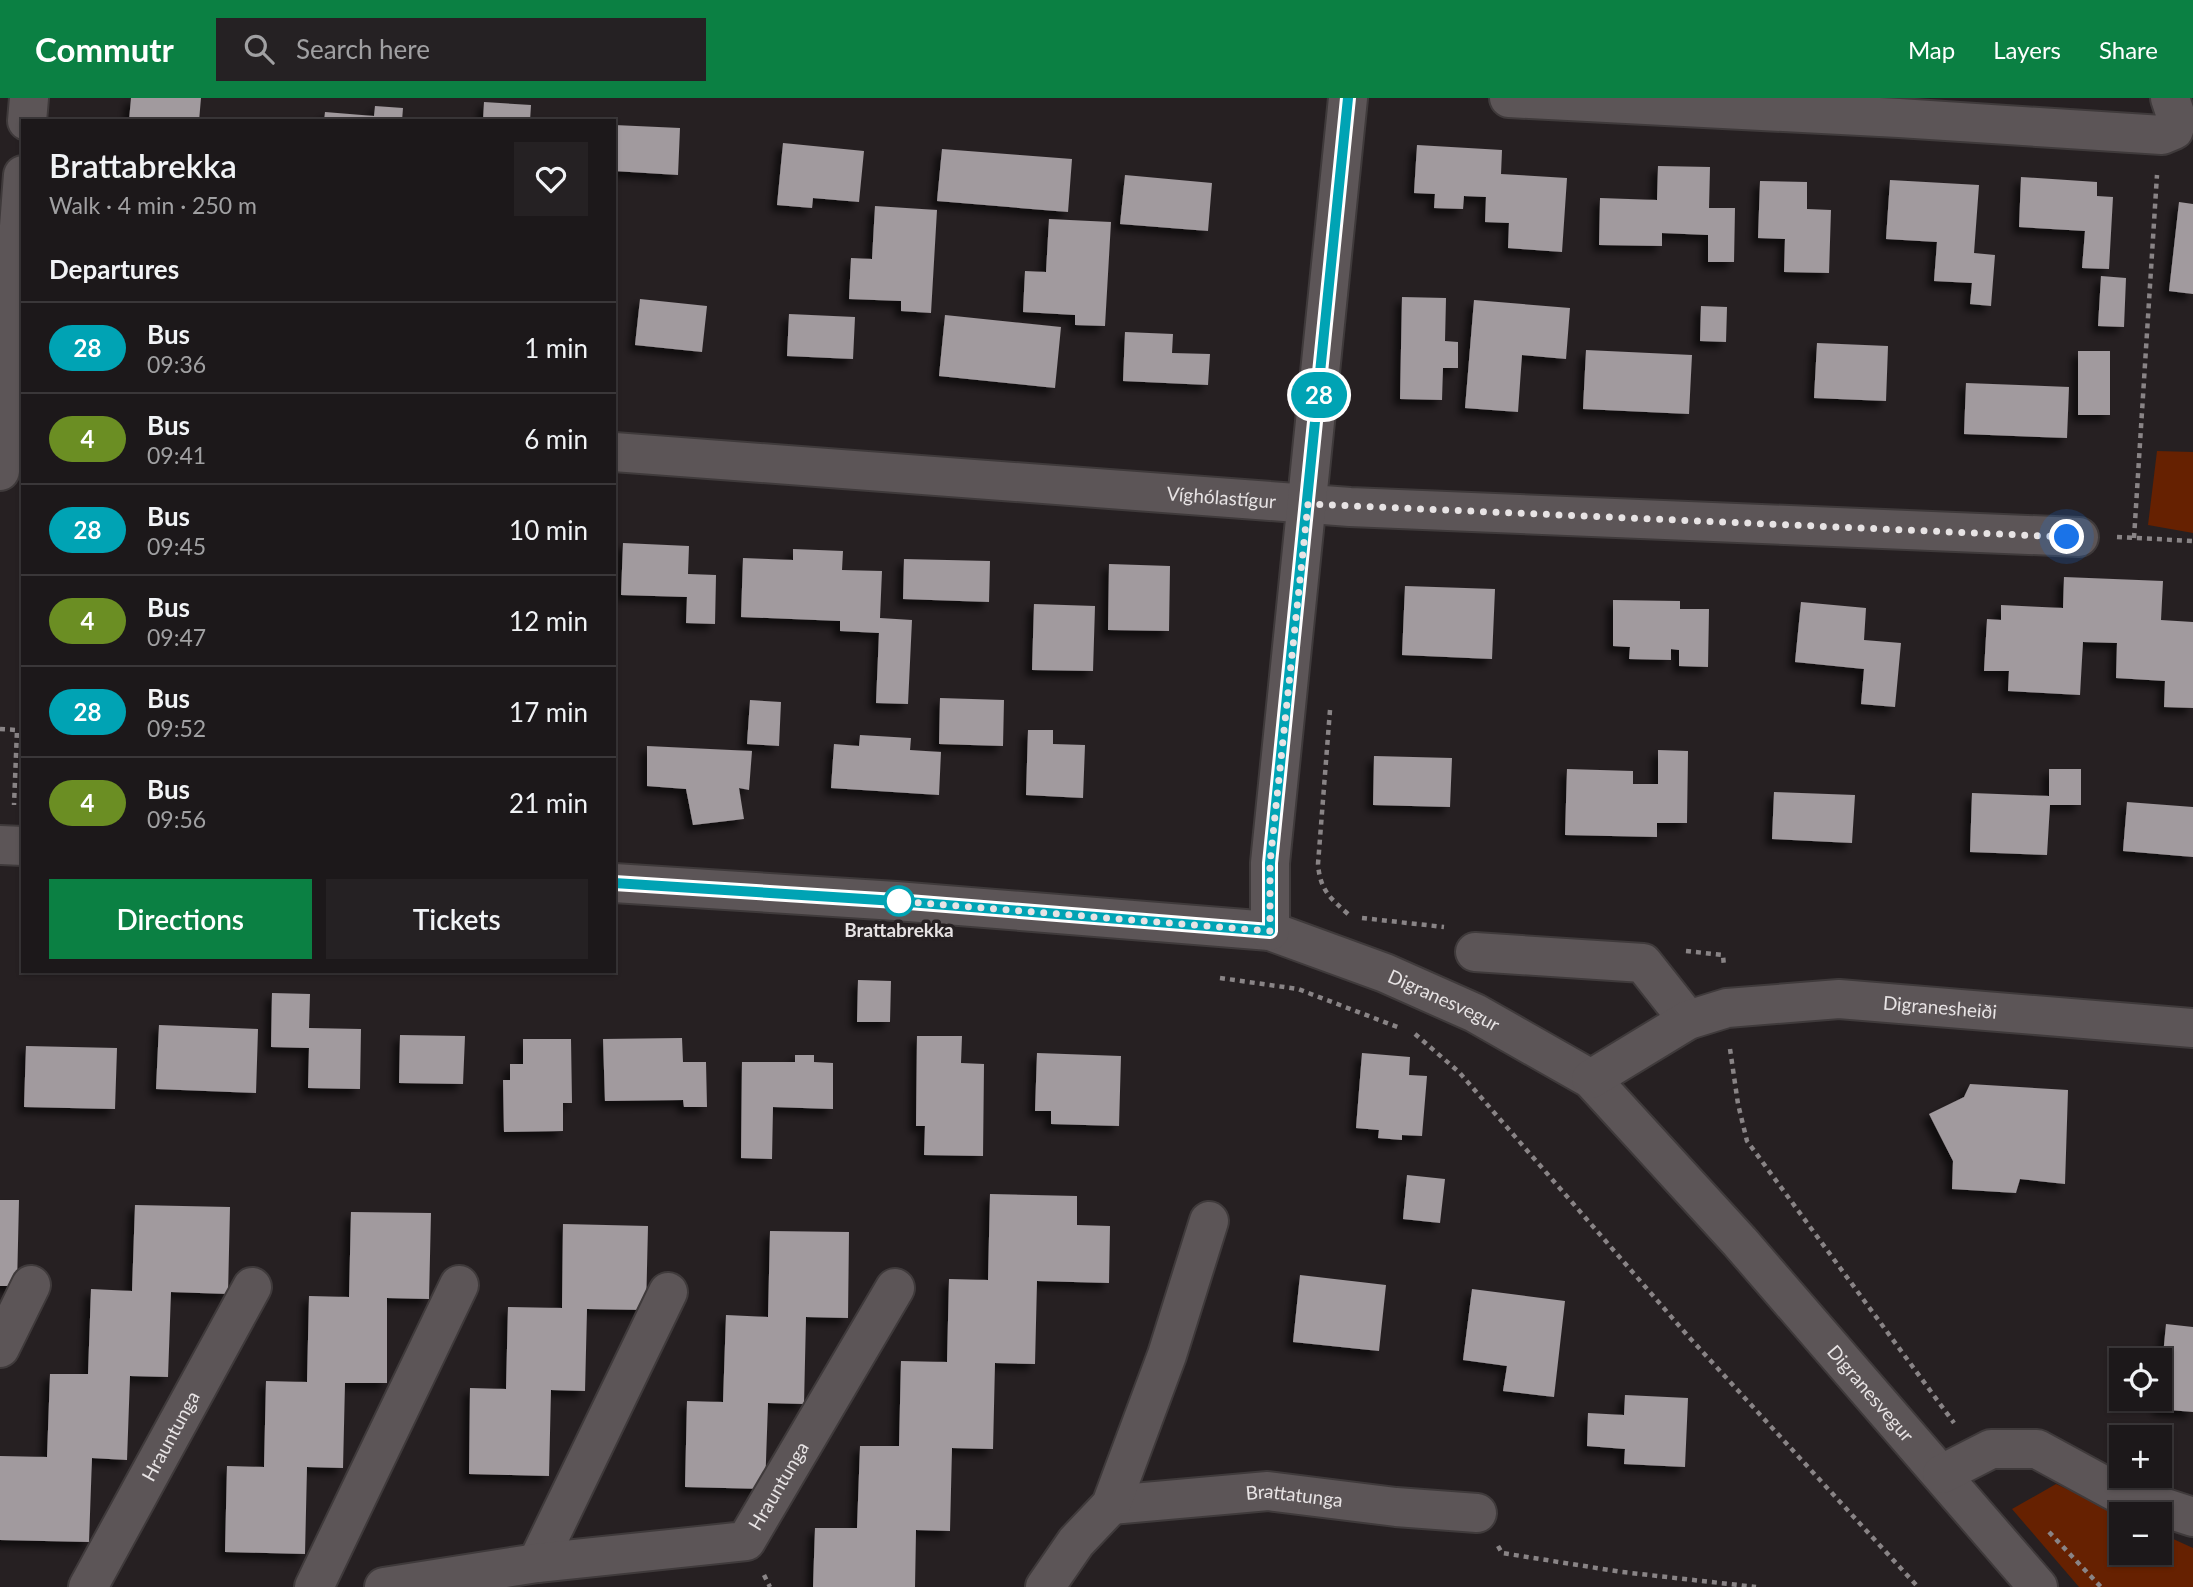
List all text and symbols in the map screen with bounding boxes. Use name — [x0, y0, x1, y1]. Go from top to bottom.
search box — [216, 18, 706, 81]
text: Commutr — [35, 29, 174, 69]
icon: search — [240, 30, 278, 68]
text: Search here — [296, 33, 430, 65]
text: Map — [1908, 35, 1955, 64]
text: Layers — [1993, 35, 2061, 64]
text: Share — [2099, 35, 2158, 64]
button: heart — [514, 142, 588, 216]
text: Brattabrekka — [49, 145, 237, 185]
text: Walk · 4 min · 250 m — [49, 191, 257, 219]
text: Departures — [49, 253, 179, 285]
text: Bus — [147, 318, 190, 350]
text: 1 min — [524, 332, 588, 364]
text: 28 — [74, 333, 101, 362]
text: 09:36 — [147, 350, 206, 378]
line badge: 28 — [1288, 372, 1350, 418]
text: 28 — [1305, 380, 1333, 409]
text: Bus — [147, 409, 190, 441]
text: 6 min — [524, 423, 588, 455]
text: 4 — [81, 424, 94, 453]
text: 09:41 — [147, 441, 206, 469]
street label: Víghólastígur — [1166, 481, 1277, 512]
text: Bus — [147, 500, 190, 532]
text: 10 min — [509, 514, 588, 546]
text: 28 — [74, 515, 101, 544]
your location — [2049, 519, 2084, 554]
text: 09:45 — [147, 532, 206, 560]
text: Bus — [147, 591, 190, 623]
text: 12 min — [509, 605, 588, 637]
text: 4 — [81, 606, 94, 635]
text: 09:47 — [147, 623, 206, 651]
text: Bus — [147, 682, 190, 714]
text: 17 min — [509, 696, 588, 728]
text: 28 — [74, 697, 101, 726]
text: 09:52 — [147, 714, 206, 742]
text: Bus — [147, 773, 190, 805]
text: 21 min — [509, 787, 588, 819]
text: 4 — [81, 788, 94, 817]
text: 09:56 — [147, 805, 206, 833]
button: Directions — [49, 879, 312, 959]
button: Tickets — [326, 879, 588, 959]
marker: Brattabrekka — [884, 886, 914, 916]
place label: Brattabrekka — [844, 918, 954, 941]
street label: Digranesvegur — [1385, 964, 1504, 1036]
street label: Digranesheiði — [1882, 991, 1998, 1023]
street label: Digranesvegur — [1823, 1340, 1919, 1446]
map controls — [2109, 1348, 2172, 1565]
button: locate — [2109, 1348, 2172, 1411]
street label: Hrauntunga — [136, 1387, 204, 1485]
button: + — [2109, 1425, 2172, 1488]
street label: Hrauntunga — [743, 1437, 813, 1534]
street label: Brattatunga — [1244, 1479, 1344, 1511]
button: − — [2109, 1502, 2172, 1565]

